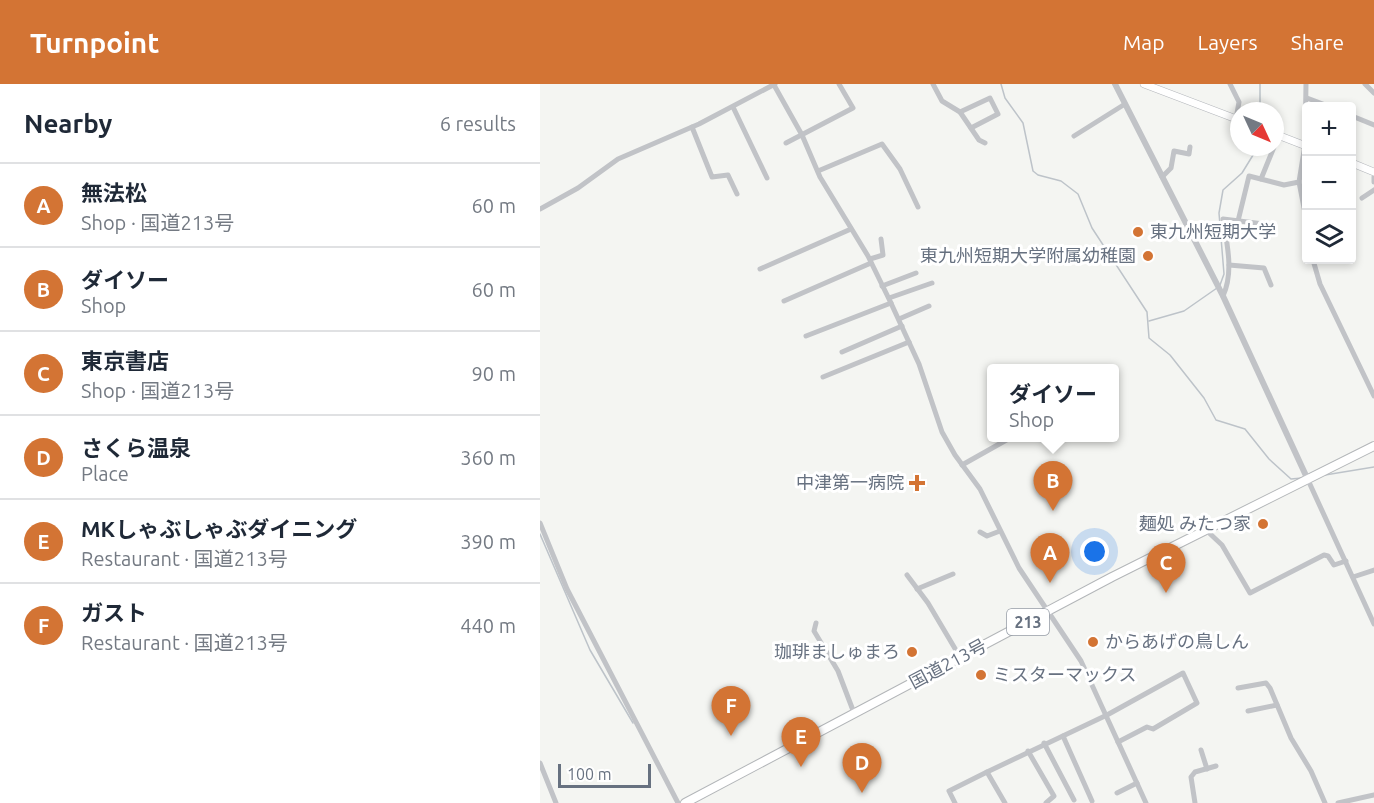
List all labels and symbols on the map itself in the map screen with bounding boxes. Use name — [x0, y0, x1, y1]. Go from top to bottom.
north arrow — [1230, 102, 1284, 156]
place label: 東九州短期大学 — [1150, 221, 1276, 241]
marker: 東九州短期大学 — [1131, 225, 1145, 239]
place label: 東九州短期大学附属幼稚園 — [920, 245, 1136, 265]
marker: 東九州短期大学附属幼稚園 — [1141, 249, 1155, 263]
pin: B — [1034, 462, 1072, 511]
place label: 中津第一病院 — [796, 472, 904, 492]
marker: 中津第一病院 — [908, 474, 926, 492]
place label: 麺処 みたつ家 — [1139, 513, 1251, 533]
marker: 麺処 みたつ家 — [1256, 517, 1270, 531]
pin: A — [1030, 534, 1070, 583]
your location — [1080, 537, 1109, 566]
pin: C — [1146, 544, 1186, 593]
road number: 213 — [1007, 609, 1049, 635]
place label: からあげの鳥しん — [1105, 631, 1249, 651]
street label: 国道213号 — [906, 634, 990, 692]
marker: からあげの鳥しん — [1086, 635, 1100, 649]
place label: 珈琲ましゅまろ — [774, 641, 900, 661]
marker: 珈琲ましゅまろ — [905, 645, 919, 659]
place label: ミスターマックス — [993, 664, 1136, 684]
marker: ミスターマックス — [974, 668, 988, 682]
pin: F — [712, 686, 750, 736]
pin: E — [782, 718, 820, 767]
pin: D — [842, 744, 882, 793]
scale bar — [558, 761, 651, 788]

